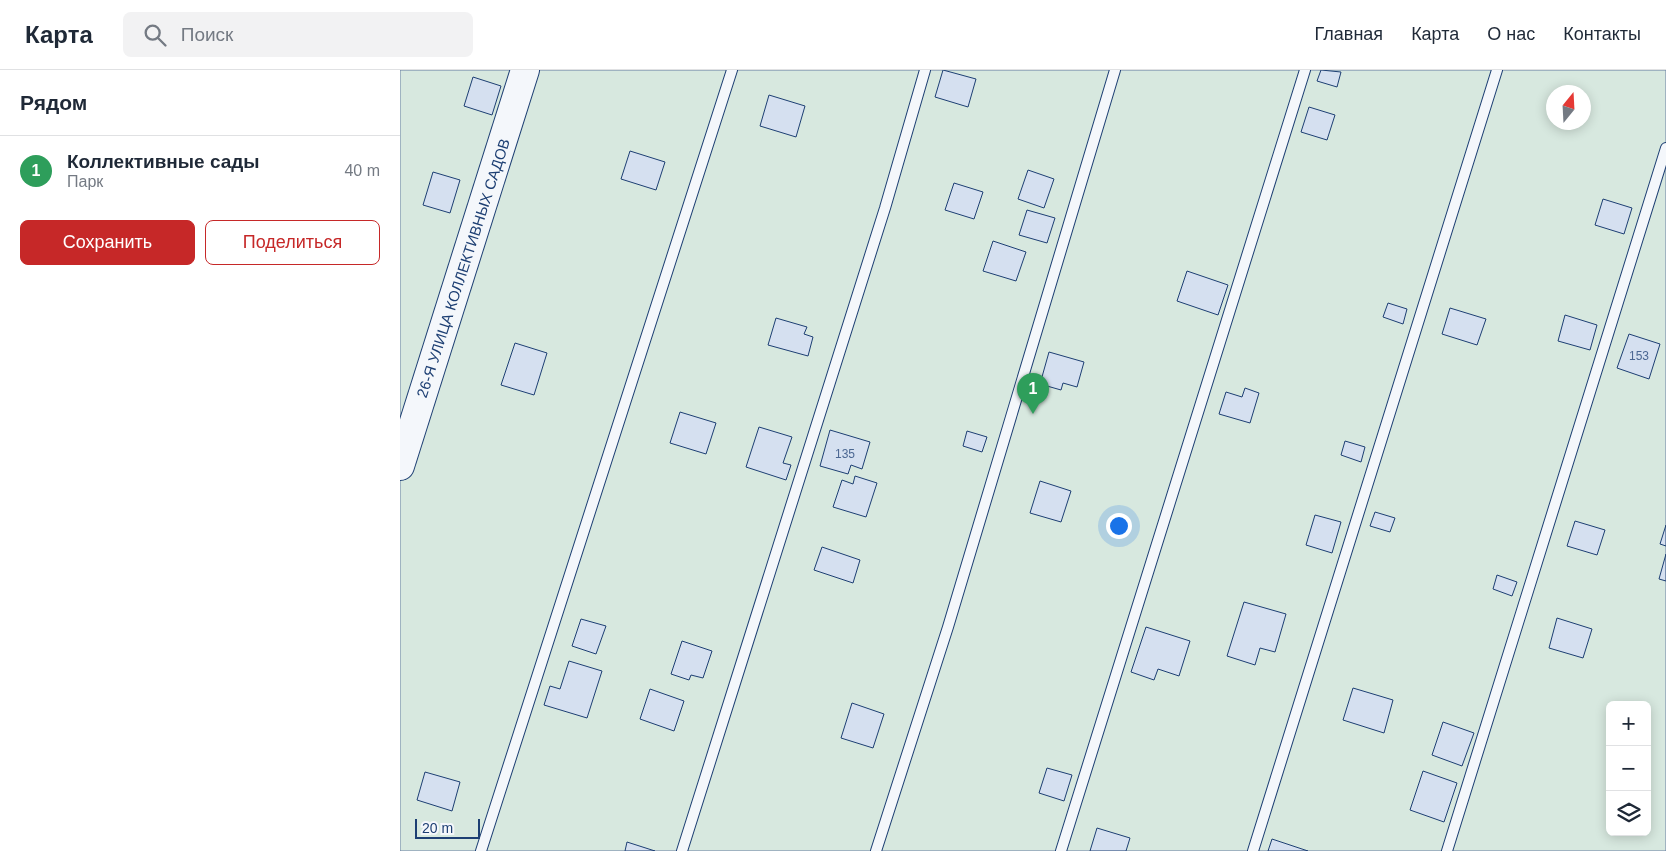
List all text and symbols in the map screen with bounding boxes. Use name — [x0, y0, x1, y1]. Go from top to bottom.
search box — [123, 12, 473, 57]
text: Карта — [25, 21, 93, 48]
icon: search — [141, 21, 169, 49]
text: Поиск — [181, 24, 233, 45]
text: Главная — [1315, 24, 1383, 44]
text: Карта — [1411, 24, 1459, 44]
text: О нас — [1487, 24, 1535, 44]
text: Контакты — [1563, 24, 1641, 44]
north arrow — [1546, 85, 1591, 130]
text: Рядом — [20, 91, 87, 114]
street label: 26-Я УЛИЦА КОЛЛЕКТИВНЫХ САДОВ — [413, 136, 513, 400]
text: Коллективные сады — [67, 151, 260, 172]
text: 1 — [32, 162, 40, 179]
text: 40 m — [344, 162, 380, 179]
text: Парк — [67, 173, 103, 190]
button: Сохранить — [20, 220, 195, 265]
button: Поделиться — [205, 220, 380, 265]
house number: 153 — [1629, 349, 1649, 363]
pin: 1 — [1017, 373, 1049, 414]
house number: 135 — [835, 447, 855, 461]
your location — [1106, 513, 1132, 539]
map controls — [1606, 701, 1651, 836]
button: + — [1606, 701, 1651, 746]
button: − — [1606, 746, 1651, 791]
button: layers — [1606, 791, 1651, 836]
scale bar — [415, 816, 480, 839]
text: 20 m — [422, 820, 453, 836]

